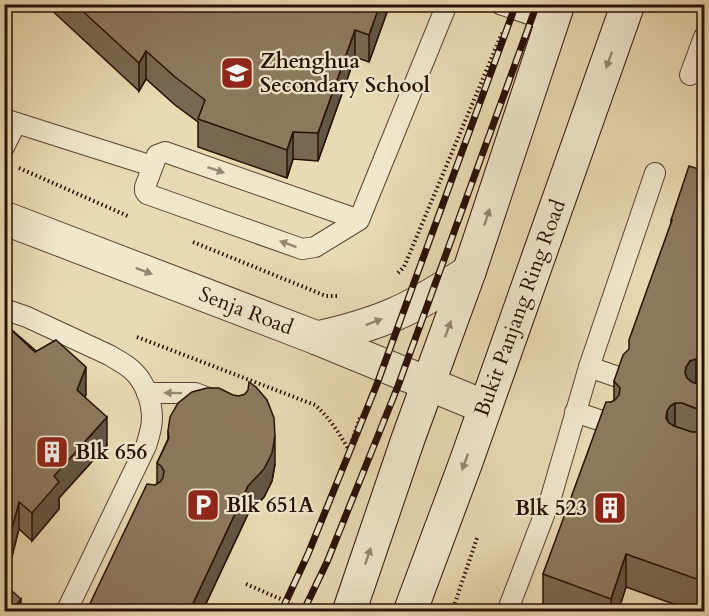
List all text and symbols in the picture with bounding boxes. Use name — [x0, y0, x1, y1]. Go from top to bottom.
place label: Zhenghua Secondary School — [260, 47, 430, 100]
one-way arrow — [603, 51, 613, 69]
school or university icon: Zhenghua Secondary School — [219, 55, 255, 91]
one-way arrow — [207, 165, 225, 175]
street label: Bukit Panjang Ring Road — [467, 195, 573, 421]
one-way arrow — [483, 208, 493, 226]
one-way arrow — [279, 239, 297, 249]
one-way arrow — [135, 267, 153, 276]
street label: Senja Road — [195, 280, 297, 342]
one-way arrow — [365, 317, 383, 327]
one-way arrow — [444, 320, 454, 338]
one-way arrow — [164, 388, 183, 398]
building icon: Blk 656 — [34, 434, 70, 470]
place label: Blk 656 — [75, 438, 148, 467]
one-way arrow — [460, 453, 470, 471]
parking icon: Blk 651A — [185, 487, 221, 523]
building icon: Blk 523 — [592, 490, 628, 526]
place label: Blk 651A — [226, 491, 314, 520]
place label: Blk 523 — [515, 494, 587, 523]
one-way arrow — [364, 547, 373, 565]

